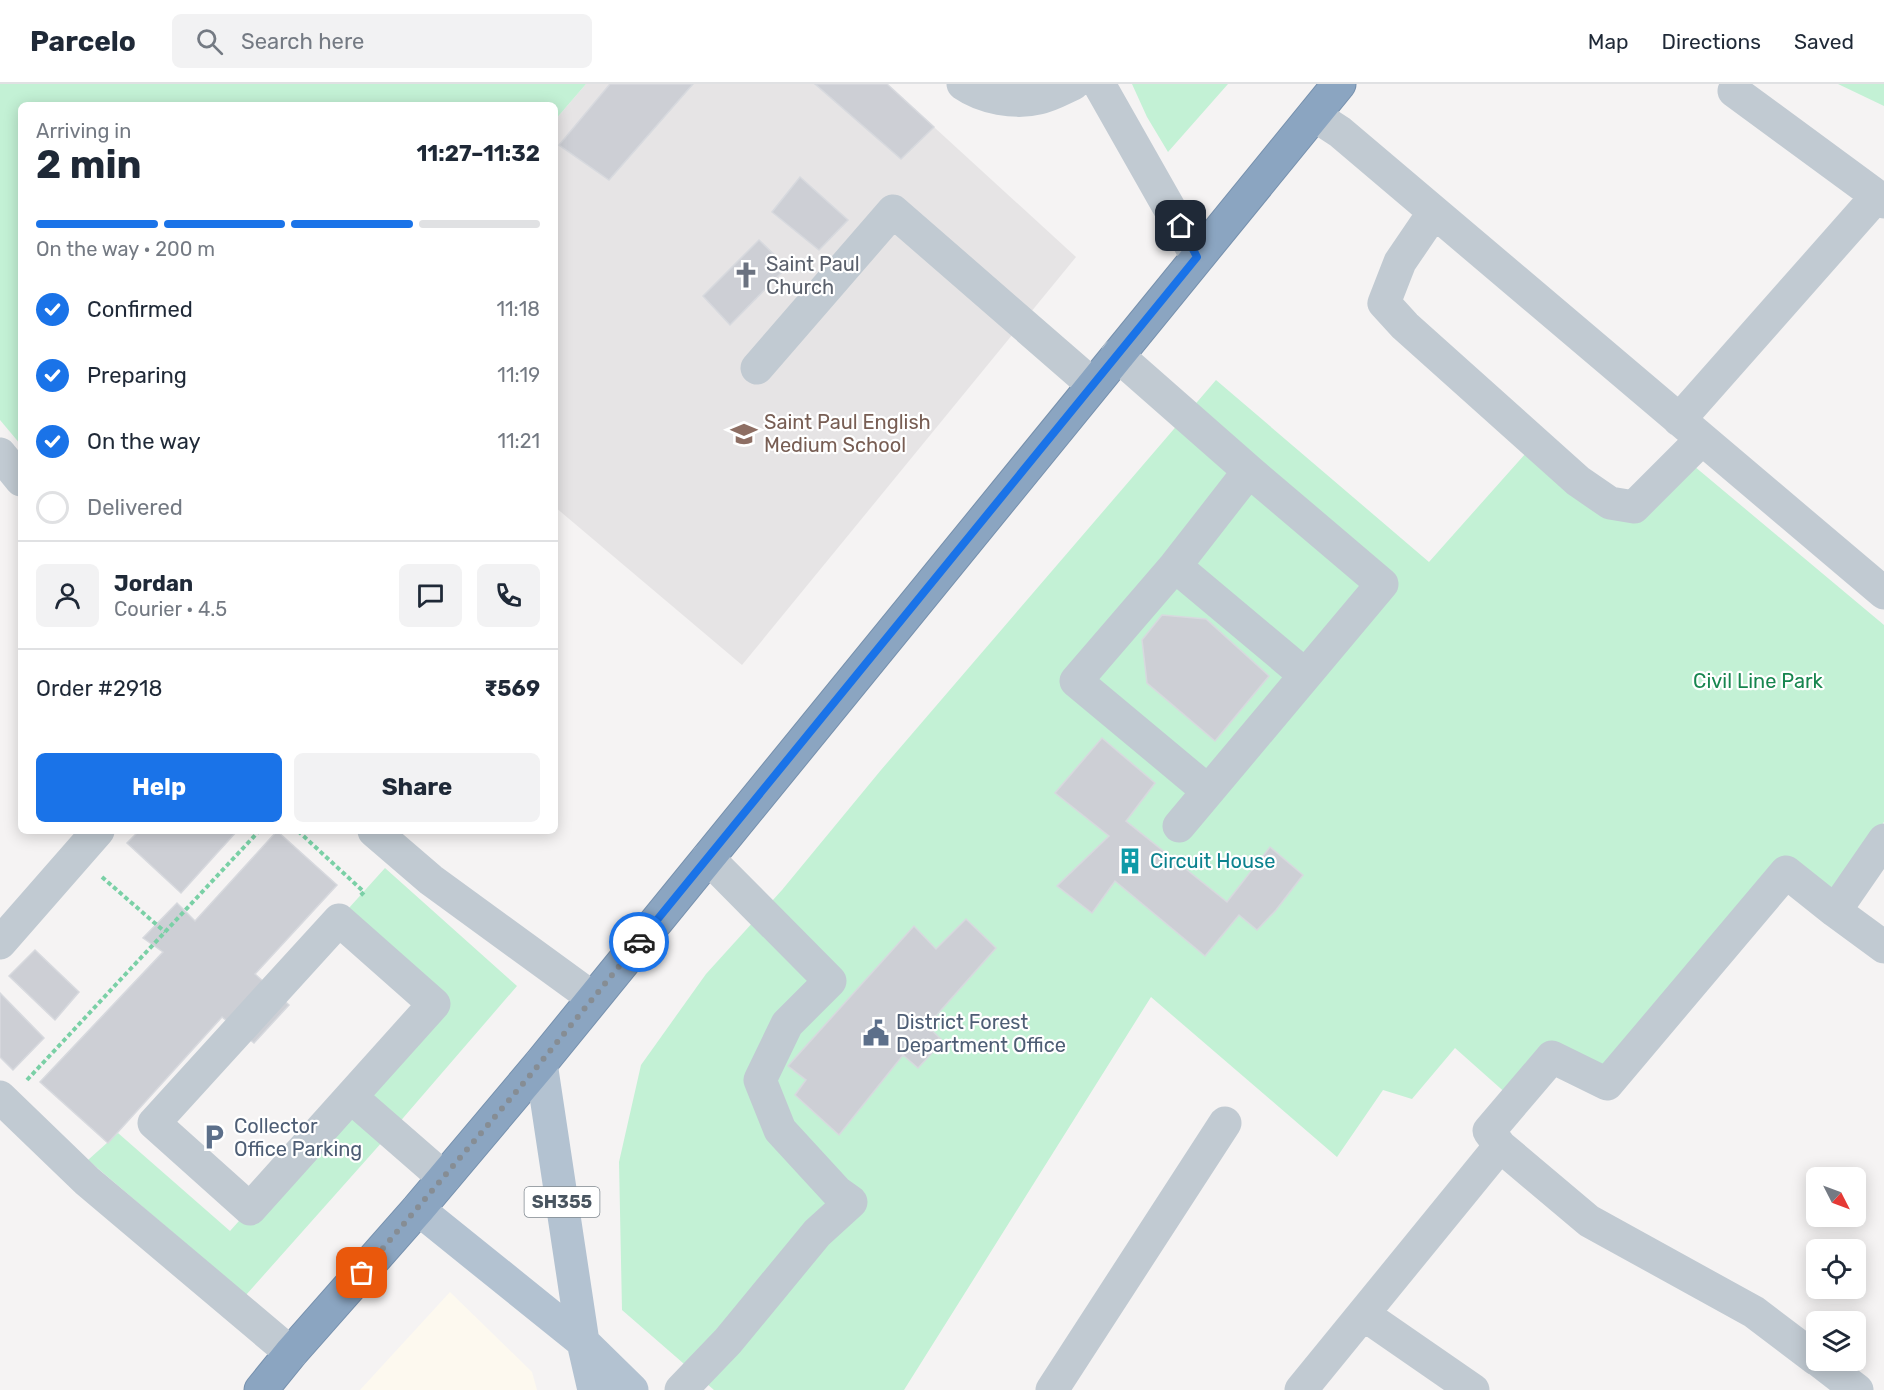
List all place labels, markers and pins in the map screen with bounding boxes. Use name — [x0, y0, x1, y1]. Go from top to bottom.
pin — [1155, 200, 1206, 251]
place label: Saint Paul Church — [766, 252, 860, 299]
church icon: Saint Paul Church — [731, 260, 761, 290]
place label: Saint Paul English Medium School — [764, 410, 931, 457]
school or university icon: Saint Paul English Medium School — [729, 419, 759, 449]
building icon: Circuit House — [1115, 846, 1145, 876]
place label: Circuit House — [1150, 849, 1275, 873]
place label: District Forest Department Office — [896, 1010, 1066, 1057]
public building icon: District Forest Department Office — [861, 1018, 891, 1048]
place label: Collector Office Parking — [234, 1114, 362, 1161]
parking icon: Collector Office Parking — [199, 1122, 229, 1152]
pin — [336, 1247, 387, 1298]

